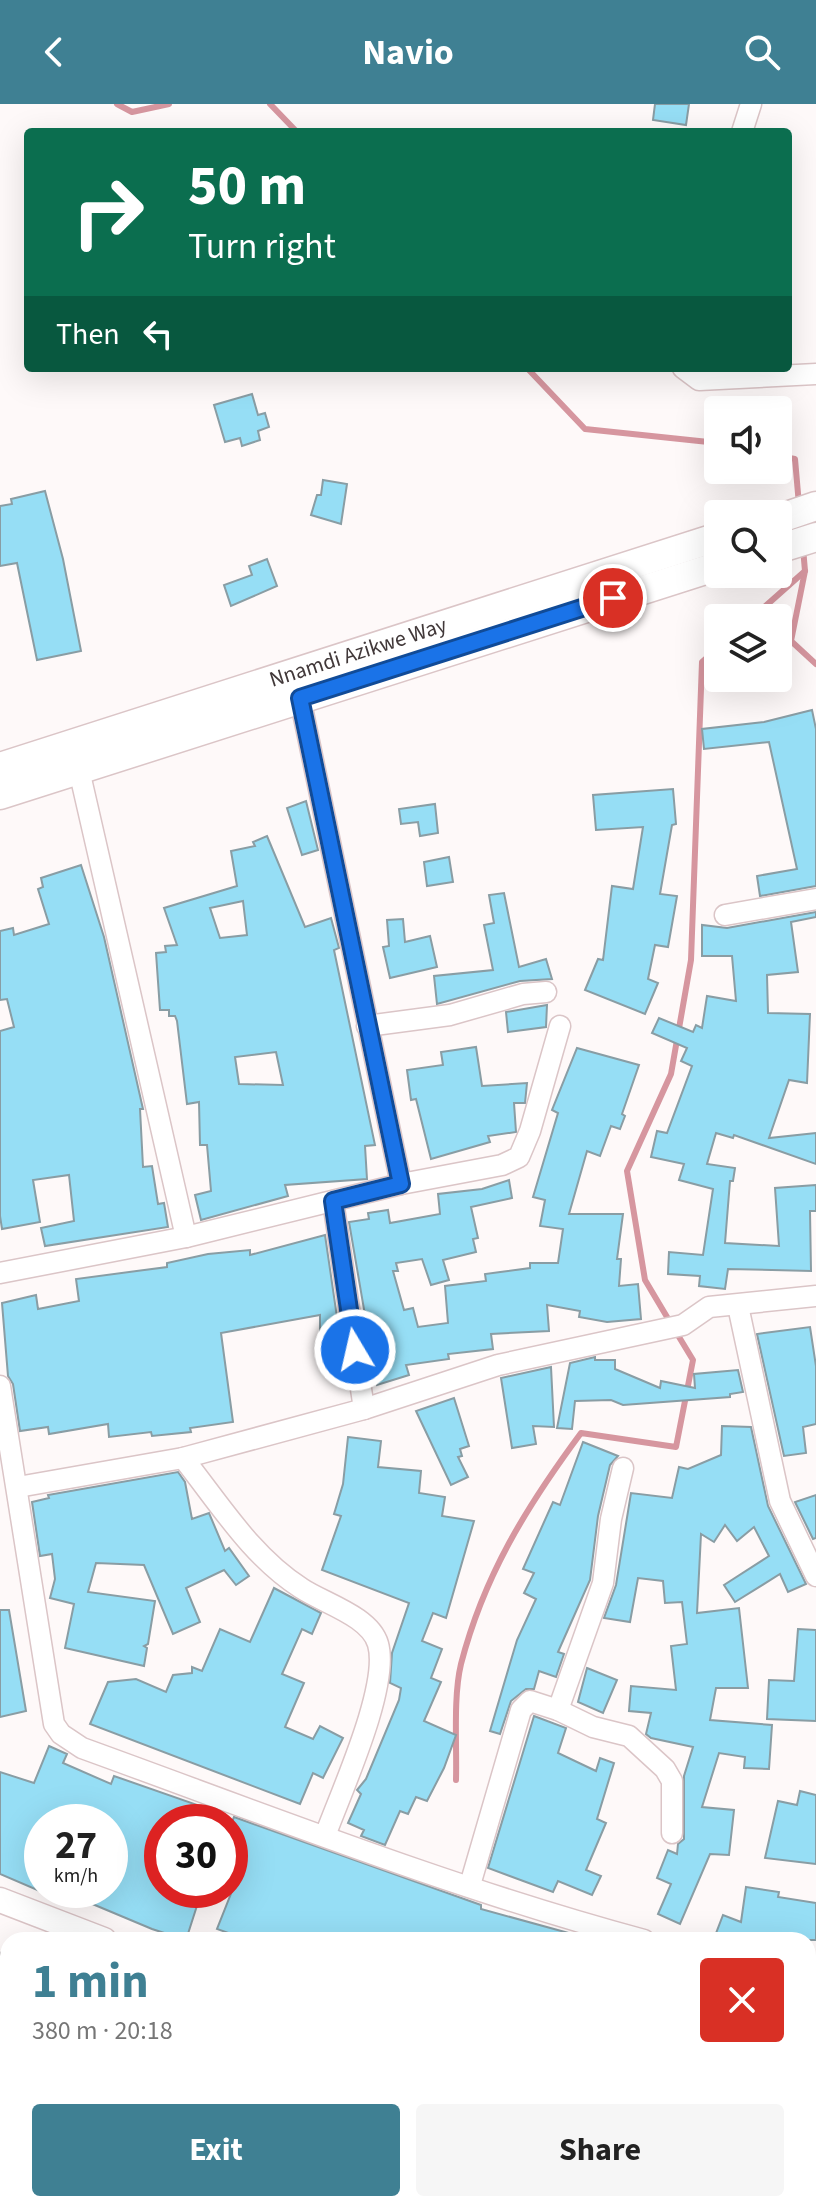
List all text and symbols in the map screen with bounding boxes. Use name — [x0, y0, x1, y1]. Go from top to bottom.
text: Navio — [362, 27, 454, 78]
icon: back — [32, 30, 76, 74]
icon: search — [740, 30, 784, 74]
text: 50 m — [188, 147, 306, 226]
icon: right — [56, 160, 160, 264]
text: Turn right — [188, 221, 336, 272]
icon: left — [136, 312, 180, 356]
text: Then — [56, 313, 120, 356]
map controls — [704, 396, 792, 692]
button: sound — [704, 396, 792, 484]
button: search — [704, 500, 792, 588]
pin — [579, 564, 647, 632]
icon: arrive — [591, 576, 635, 620]
button: layers — [704, 604, 792, 692]
street label: Nnamdi Azikwe Way — [265, 609, 452, 696]
position arrow — [313, 1308, 397, 1392]
speed limit sign: 30 — [144, 1804, 248, 1908]
text: 27 — [55, 1817, 97, 1874]
text: km/h — [54, 1862, 98, 1890]
text: 1 min — [32, 1948, 149, 2016]
button: close — [700, 1958, 784, 2042]
text: 380 m · 20:18 — [32, 2012, 173, 2049]
button: Exit — [32, 2104, 400, 2196]
button: Share — [416, 2104, 784, 2196]

